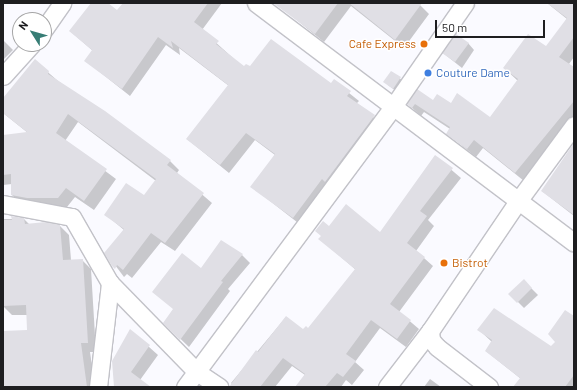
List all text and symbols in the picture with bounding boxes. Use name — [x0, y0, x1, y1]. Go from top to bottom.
north arrow — [12, 12, 52, 52]
scale bar — [437, 12, 547, 38]
text: N — [15, 18, 30, 32]
text: 50 m — [442, 20, 467, 34]
place label: Cafe Express — [349, 37, 416, 51]
marker: Cafe Express — [419, 39, 429, 49]
place label: Couture Dame — [436, 66, 510, 80]
marker: Couture Dame — [423, 68, 433, 78]
place label: Bistrot — [452, 256, 488, 270]
marker: Bistrot — [439, 258, 449, 268]

